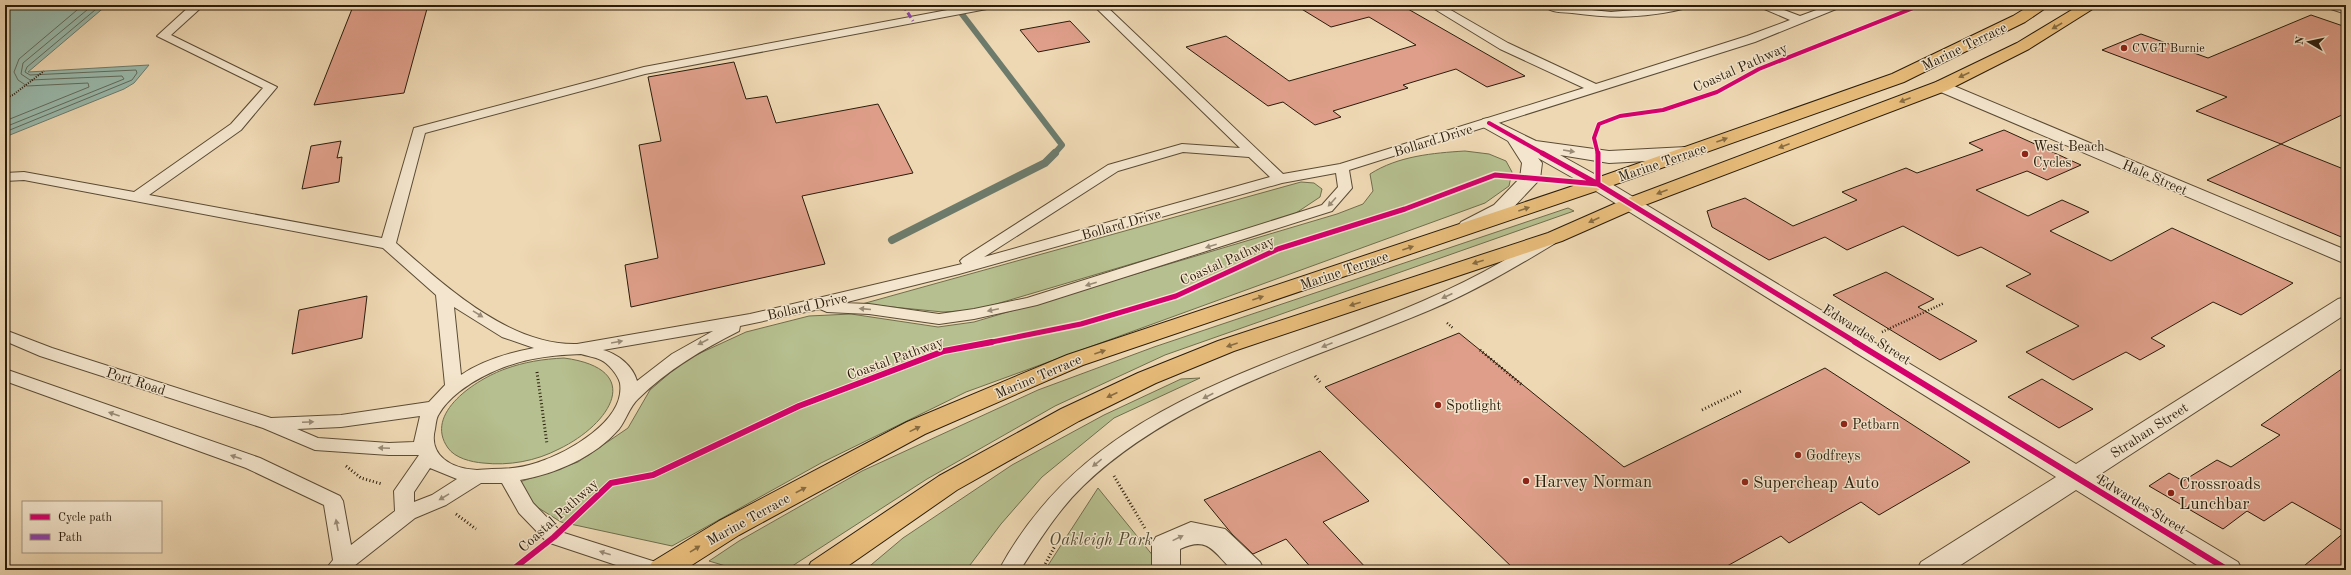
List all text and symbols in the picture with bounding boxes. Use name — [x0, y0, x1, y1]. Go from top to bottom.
street label: Marine Terrace — [1920, 20, 2009, 73]
one-way arrow — [2051, 22, 2063, 29]
north arrow — [2289, 22, 2329, 62]
text: N — [2295, 35, 2307, 46]
street label: Coastal Pathway — [1691, 41, 1790, 95]
marker: CVGT Burnie — [2119, 43, 2129, 53]
place label: CVGT Burnie — [2132, 43, 2205, 55]
one-way arrow — [1958, 72, 1969, 78]
one-way arrow — [1899, 97, 1911, 103]
street label: Bollard Drive — [1392, 122, 1474, 160]
one-way arrow — [1717, 137, 1729, 143]
place label: West Beach Cycles — [2033, 140, 2105, 170]
street label: Marine Terrace — [1616, 141, 1708, 185]
one-way arrow — [1777, 143, 1789, 149]
one-way arrow — [1563, 149, 1575, 155]
marker: West Beach Cycles — [2020, 149, 2030, 159]
street label: Hale Street — [2120, 158, 2189, 198]
one-way arrow — [1656, 189, 1668, 195]
one-way arrow — [1328, 197, 1337, 207]
one-way arrow — [1518, 206, 1530, 212]
street label: Bollard Drive — [1080, 207, 1162, 243]
one-way arrow — [1588, 217, 1600, 223]
street label: Coastal Pathway — [1178, 234, 1277, 288]
one-way arrow — [1205, 243, 1217, 249]
one-way arrow — [1402, 245, 1414, 251]
street label: Marine Terrace — [1298, 249, 1390, 293]
one-way arrow — [1472, 260, 1484, 266]
one-way arrow — [1084, 281, 1096, 287]
street label: Bollard Drive — [766, 291, 849, 323]
one-way arrow — [1442, 293, 1453, 299]
one-way arrow — [1252, 295, 1264, 301]
one-way arrow — [1349, 301, 1361, 307]
street label: Edwardes Street — [1820, 302, 1913, 368]
one-way arrow — [859, 306, 871, 313]
one-way arrow — [987, 308, 999, 314]
one-way arrow — [473, 310, 483, 318]
street label: Coastal Pathway — [845, 335, 946, 383]
one-way arrow — [610, 339, 623, 345]
one-way arrow — [697, 339, 708, 345]
one-way arrow — [1225, 342, 1237, 348]
one-way arrow — [1321, 343, 1333, 349]
one-way arrow — [1094, 348, 1106, 354]
street label: Marine Terrace — [993, 352, 1084, 401]
street label: Port Road — [104, 366, 167, 398]
one-way arrow — [1106, 392, 1118, 398]
one-way arrow — [1202, 393, 1213, 399]
place label: Spotlight — [1446, 399, 1502, 413]
marker: Spotlight — [1433, 400, 1443, 410]
street label: Strahan Street — [2108, 401, 2191, 461]
one-way arrow — [107, 410, 119, 416]
place label: Petbarn — [1852, 418, 1900, 432]
one-way arrow — [302, 419, 314, 426]
marker: Petbarn — [1839, 419, 1849, 429]
one-way arrow — [910, 426, 921, 432]
one-way arrow — [377, 445, 390, 451]
place label: Godfreys — [1806, 449, 1861, 463]
marker: Godfreys — [1793, 450, 1803, 460]
one-way arrow — [230, 453, 242, 459]
one-way arrow — [1091, 459, 1102, 468]
street label: Edwardes Street — [2095, 473, 2188, 537]
place label: Harvey Norman — [1534, 474, 1652, 491]
place label: Supercheap Auto — [1753, 475, 1879, 492]
street label: Coastal Pathway — [516, 476, 602, 555]
marker: Harvey Norman — [1521, 476, 1531, 486]
place label: Crossroads Lunchbar — [2179, 476, 2261, 513]
marker: Supercheap Auto — [1740, 477, 1750, 487]
one-way arrow — [795, 487, 807, 493]
marker: Crossroads Lunchbar — [2166, 488, 2176, 498]
street label: Marine Terrace — [705, 491, 792, 548]
one-way arrow — [438, 494, 450, 501]
legend — [22, 501, 162, 553]
text: Cycle path — [58, 512, 113, 524]
one-way arrow — [334, 518, 340, 531]
text: Path — [58, 532, 83, 544]
park label: Oakleigh Park — [1049, 532, 1153, 549]
one-way arrow — [1172, 535, 1184, 542]
one-way arrow — [689, 546, 701, 553]
one-way arrow — [599, 549, 611, 555]

